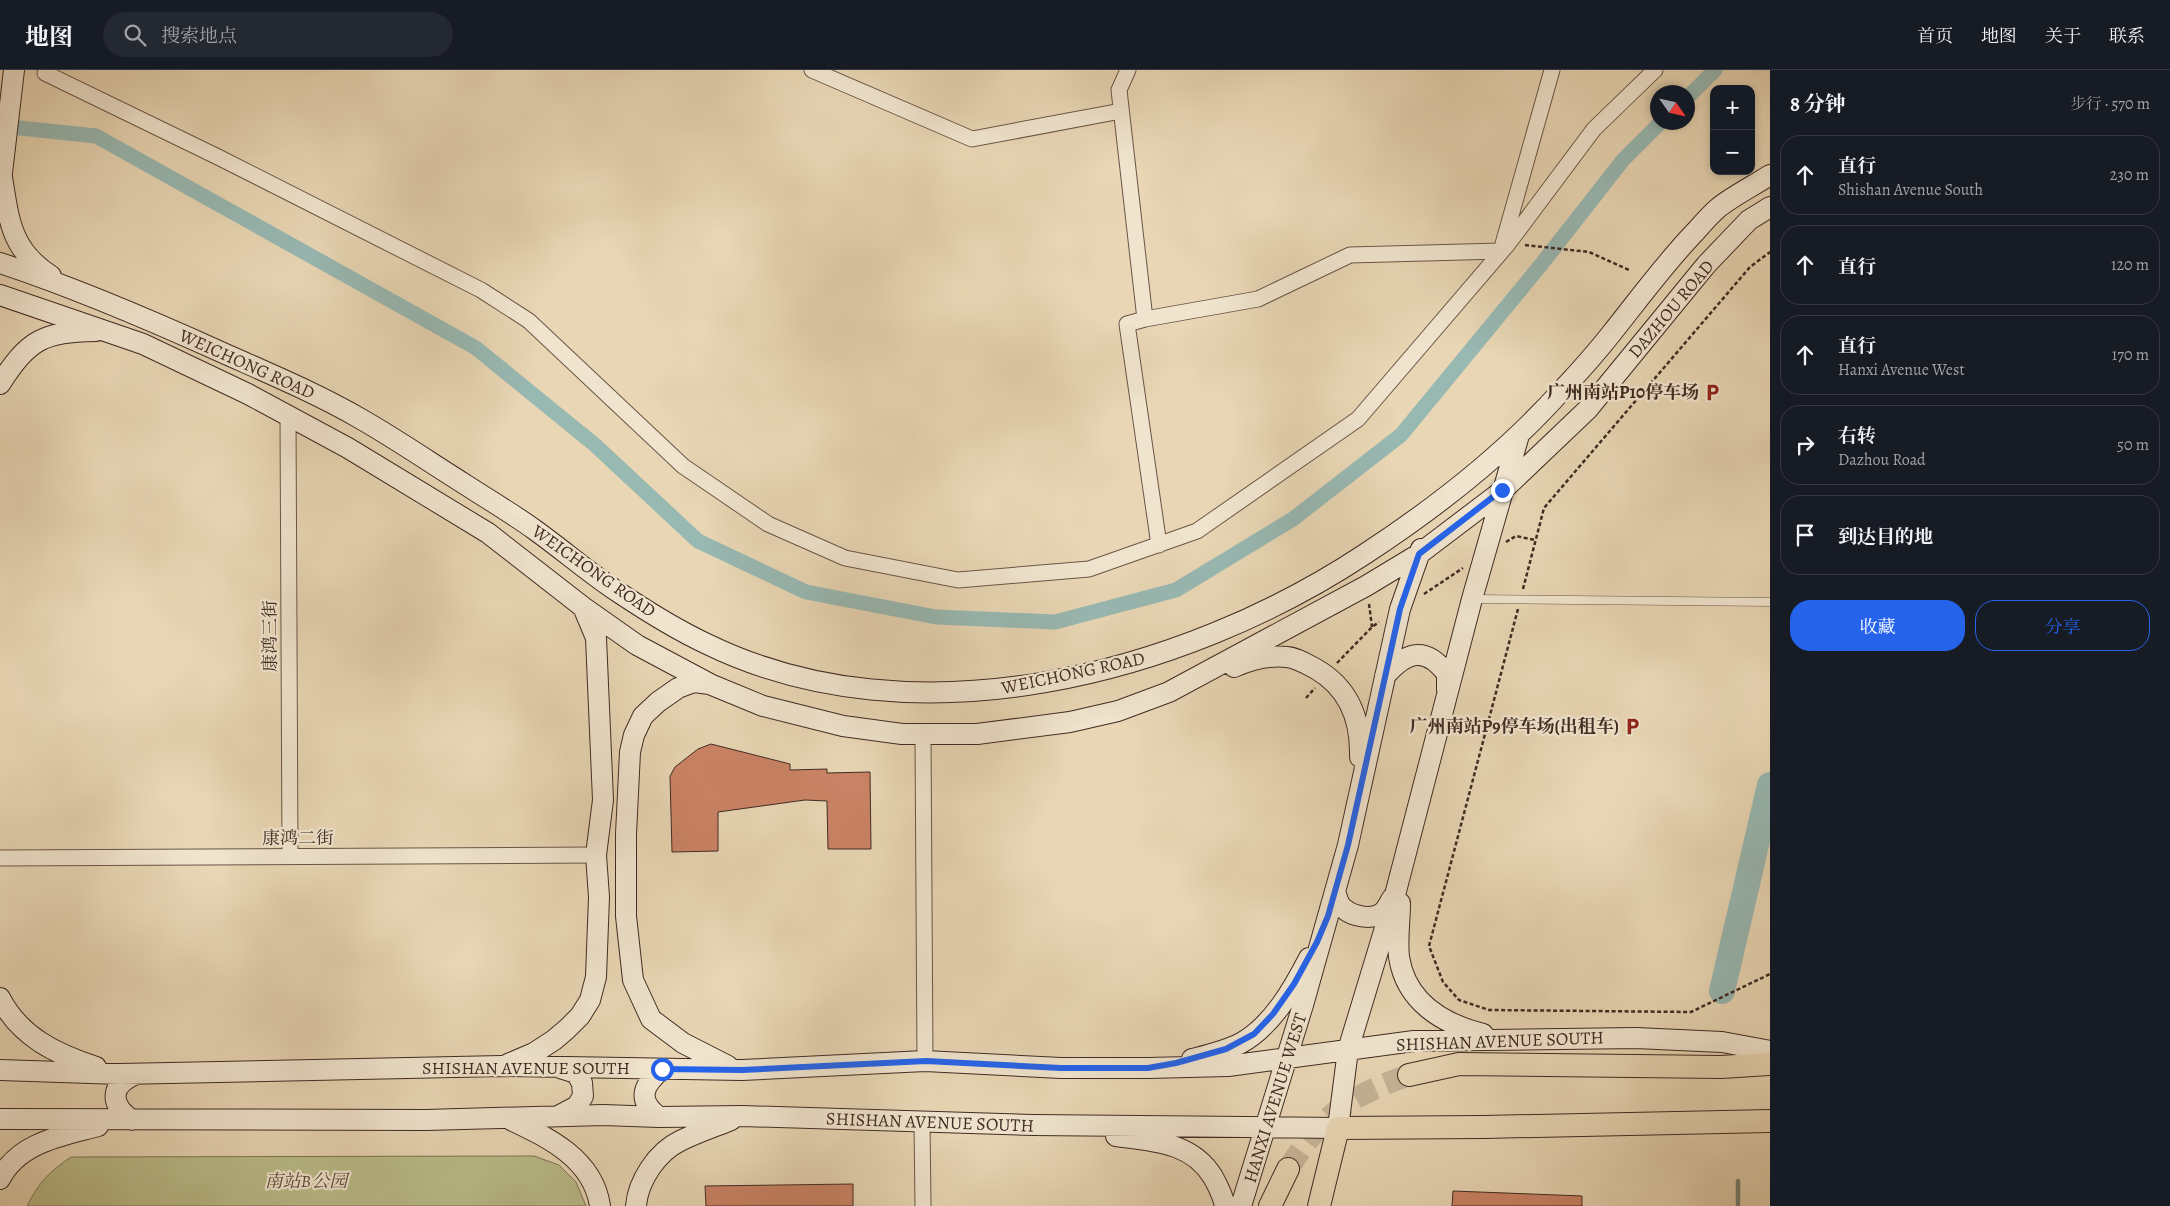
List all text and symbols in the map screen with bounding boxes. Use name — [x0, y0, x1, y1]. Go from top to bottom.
search box — [103, 12, 453, 57]
text: 地图 — [25, 21, 73, 53]
icon: search — [121, 21, 149, 49]
text: 搜索地点 — [161, 23, 237, 49]
text: 首页 — [1917, 24, 1953, 48]
text: 地图 — [1981, 24, 2017, 48]
text: 关于 — [2045, 24, 2081, 48]
text: 联系 — [2109, 24, 2145, 48]
north arrow — [1650, 85, 1695, 130]
map controls — [1710, 85, 1755, 175]
button: + — [1710, 85, 1755, 130]
text: 8 分钟 — [1790, 90, 1846, 118]
text: 步行 · 570 m — [2070, 93, 2150, 115]
button: − — [1710, 130, 1755, 175]
text: 直行 — [1838, 153, 1876, 179]
icon: ahead — [1791, 161, 1819, 189]
text: 230 m — [2110, 164, 2149, 186]
text: Shishan Avenue South — [1838, 179, 1983, 201]
icon: ahead — [1791, 251, 1819, 279]
text: 直行 — [1838, 254, 1876, 280]
text: 120 m — [2111, 254, 2149, 276]
street label: DAZHOU ROAD — [1623, 255, 1719, 363]
street label: WEICHONG ROAD — [175, 323, 319, 405]
text: 直行 — [1838, 333, 1876, 359]
icon: ahead — [1791, 341, 1819, 369]
text: 170 m — [2112, 344, 2149, 366]
text: Hanxi Avenue West — [1838, 359, 1965, 381]
place label: 广州南站P10停车场 — [1547, 380, 1699, 404]
parking icon: 广州南站P10停车场 — [1703, 382, 1723, 402]
text: 右转 — [1838, 423, 1876, 449]
icon: right — [1791, 431, 1819, 459]
text: 50 m — [2117, 434, 2149, 456]
text: Dazhou Road — [1838, 449, 1926, 471]
route end — [1491, 479, 1514, 502]
street label: WEICHONG ROAD — [527, 519, 661, 623]
icon: arrive — [1791, 521, 1819, 549]
text: 到达目的地 — [1838, 524, 1933, 550]
street label: 康鸿三街 — [258, 600, 282, 672]
button: 收藏 — [1790, 600, 1965, 651]
button: 分享 — [1975, 600, 2150, 651]
street label: WEICHONG ROAD — [998, 646, 1147, 700]
place label: 广州南站P9停车场(出租车) — [1410, 714, 1619, 738]
parking icon: 广州南站P9停车场(出租车) — [1623, 716, 1643, 736]
street label: 康鸿二街 — [262, 826, 334, 850]
street label: HANXI AVENUE WEST — [1238, 1010, 1312, 1186]
street label: SHISHAN AVENUE SOUTH — [1396, 1025, 1604, 1057]
street label: SHISHAN AVENUE SOUTH — [422, 1056, 630, 1080]
route start — [651, 1058, 674, 1081]
street label: SHISHAN AVENUE SOUTH — [826, 1106, 1034, 1138]
park label: 南站B公园 — [265, 1169, 350, 1193]

